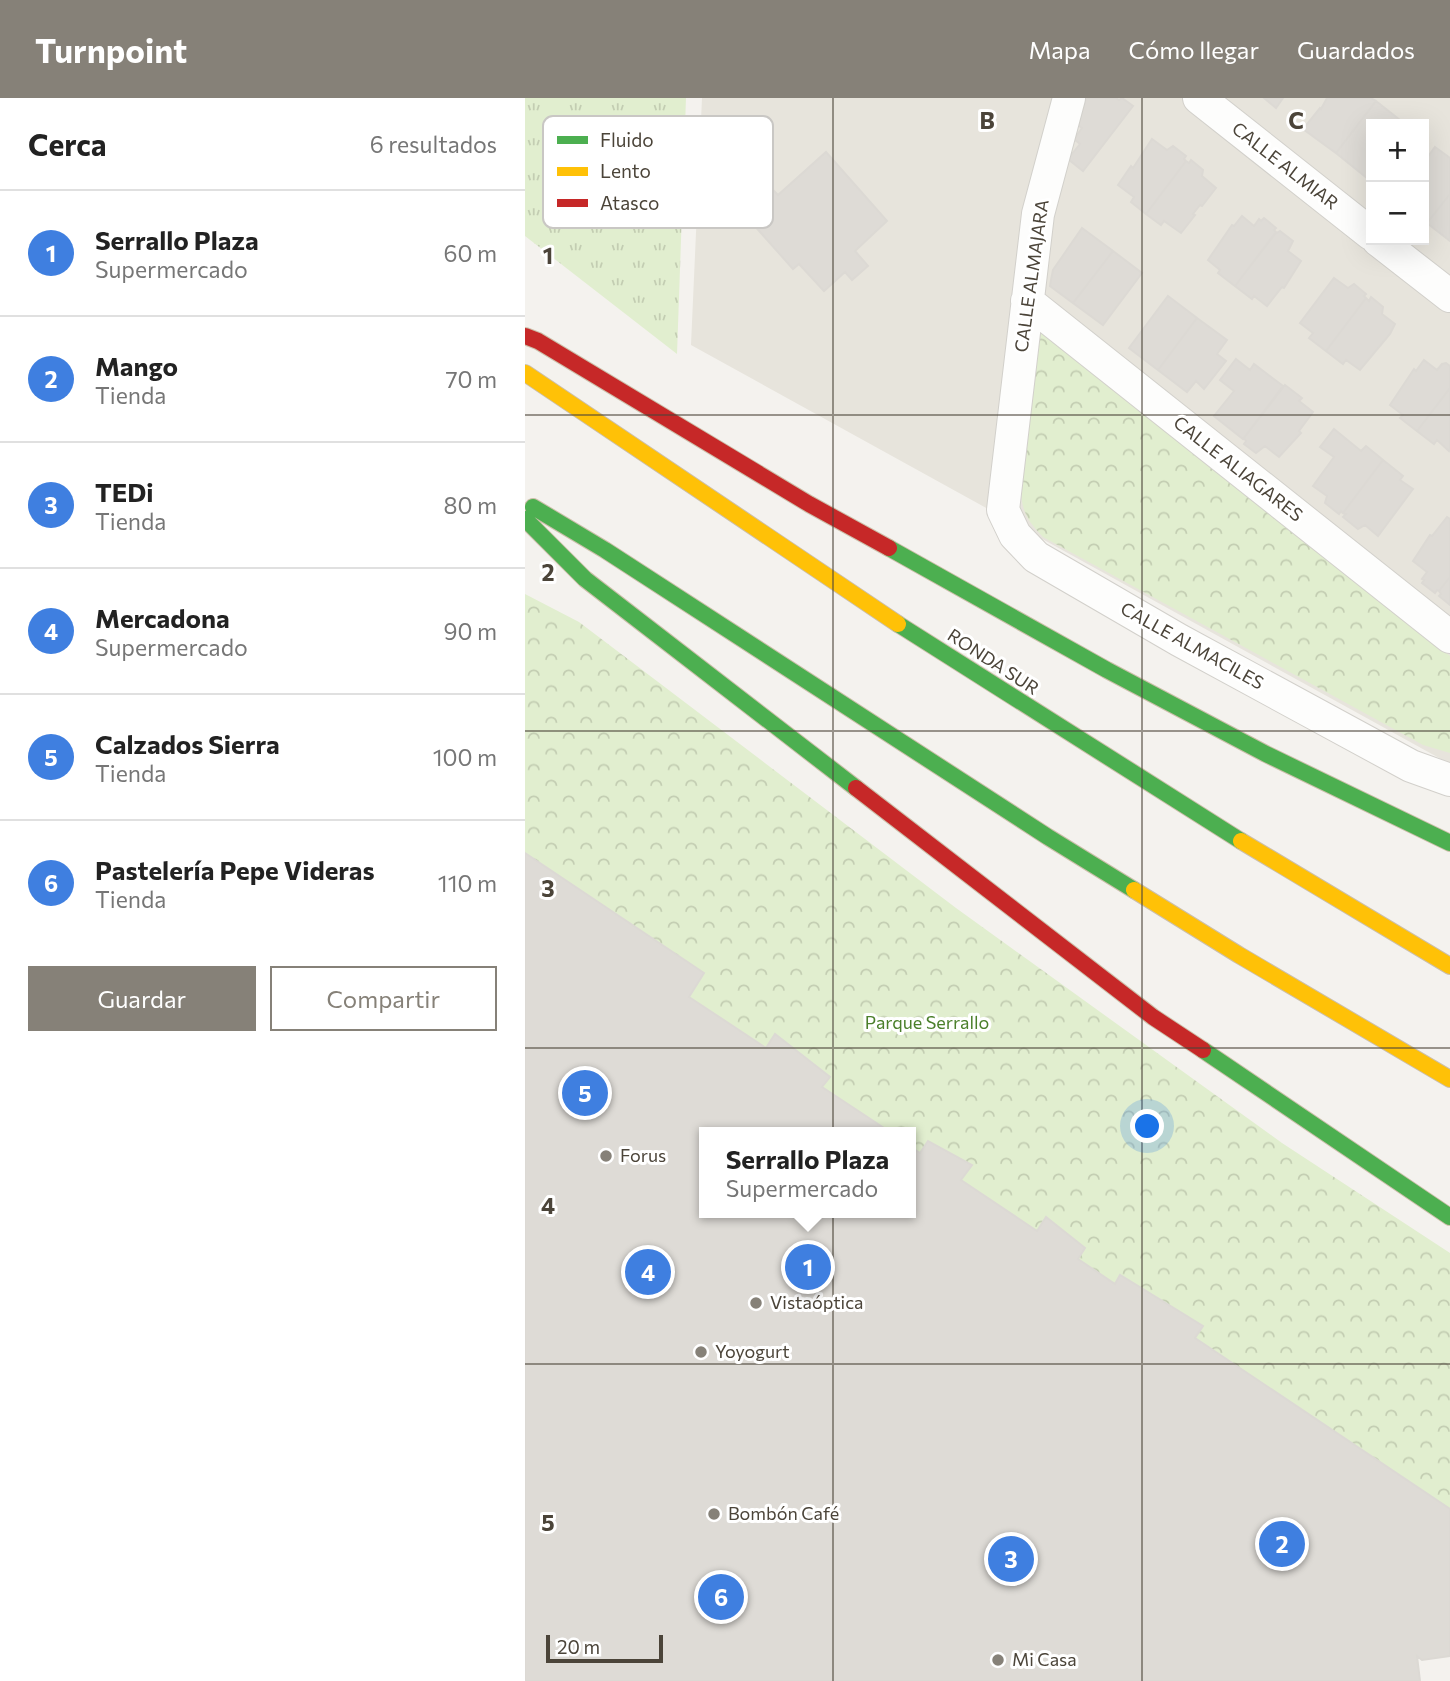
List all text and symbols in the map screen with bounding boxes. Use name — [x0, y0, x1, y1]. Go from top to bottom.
text: Turnpoint — [35, 29, 187, 70]
text: Mapa — [1028, 35, 1091, 64]
text: Cómo llegar — [1129, 35, 1259, 64]
text: Guardados — [1297, 35, 1415, 64]
text: B — [979, 106, 995, 134]
legend — [543, 116, 773, 228]
street label: CALLE ALMIAR — [1228, 118, 1342, 214]
map controls — [1366, 119, 1429, 245]
button: + — [1366, 119, 1429, 182]
text: Cerca — [28, 125, 107, 162]
text: Fluido — [600, 128, 654, 151]
text: 6 resultados — [370, 130, 497, 158]
text: Lento — [600, 159, 651, 182]
button: − — [1366, 182, 1429, 245]
text: Atasco — [600, 191, 659, 214]
street label: CALLE ALMAJARA — [1009, 198, 1053, 354]
text: Serrallo Plaza — [95, 224, 259, 255]
text: 1 — [46, 239, 56, 267]
text: 60 m — [444, 239, 497, 267]
text: 1 — [543, 241, 553, 269]
text: Supermercado — [95, 255, 248, 283]
text: Mango — [95, 350, 178, 381]
text: 2 — [44, 365, 58, 393]
text: 70 m — [445, 365, 497, 393]
text: Tienda — [95, 381, 166, 409]
street label: CALLE ALIAGARES — [1170, 411, 1308, 526]
text: TEDi — [95, 476, 154, 507]
text: 3 — [44, 491, 58, 519]
text: 80 m — [444, 491, 497, 519]
text: Tienda — [95, 507, 166, 535]
text: 2 — [541, 558, 555, 586]
street label: CALLE ALMACILES — [1117, 597, 1268, 694]
text: Mercadona — [95, 602, 230, 633]
text: 4 — [44, 617, 58, 645]
text: 90 m — [444, 617, 497, 645]
street label: RONDA SUR — [944, 623, 1043, 699]
text: Supermercado — [95, 633, 248, 661]
text: Calzados Sierra — [95, 728, 280, 759]
text: 5 — [44, 743, 58, 771]
text: 100 m — [433, 743, 497, 771]
text: Tienda — [95, 759, 166, 787]
text: Pastelería Pepe Videras — [95, 854, 375, 885]
text: 6 — [44, 869, 58, 897]
text: 110 m — [438, 869, 497, 897]
text: 3 — [541, 874, 555, 902]
text: Tienda — [95, 885, 166, 913]
button: Guardar — [28, 966, 256, 1031]
button: Compartir — [270, 966, 497, 1031]
park label: Parque Serrallo — [865, 1011, 989, 1033]
pin: 5 — [562, 1067, 608, 1119]
your location — [1130, 1109, 1164, 1143]
popup — [699, 1127, 916, 1218]
text: Serrallo Plaza — [726, 1143, 889, 1174]
place label: Forus — [620, 1144, 666, 1166]
marker: Forus — [598, 1148, 614, 1164]
text: Supermercado — [726, 1174, 878, 1202]
text: 4 — [541, 1191, 555, 1219]
pin: 1 — [785, 1241, 831, 1293]
pin: 4 — [625, 1246, 671, 1298]
place label: Vistaóptica — [770, 1291, 864, 1313]
marker: Vistaóptica — [748, 1295, 764, 1311]
place label: Yoyogurt — [715, 1340, 790, 1362]
marker: Yoyogurt — [693, 1344, 709, 1360]
place label: Bombón Café — [728, 1502, 839, 1524]
marker: Bombón Café — [706, 1506, 722, 1522]
text: 5 — [541, 1508, 555, 1536]
pin: 2 — [1259, 1518, 1305, 1570]
pin: 3 — [988, 1533, 1034, 1585]
pin: 6 — [698, 1571, 744, 1623]
scale bar — [546, 1632, 663, 1664]
text: 20 m — [557, 1635, 600, 1658]
place label: Mi Casa — [1012, 1648, 1077, 1670]
marker: Mi Casa — [990, 1652, 1006, 1668]

